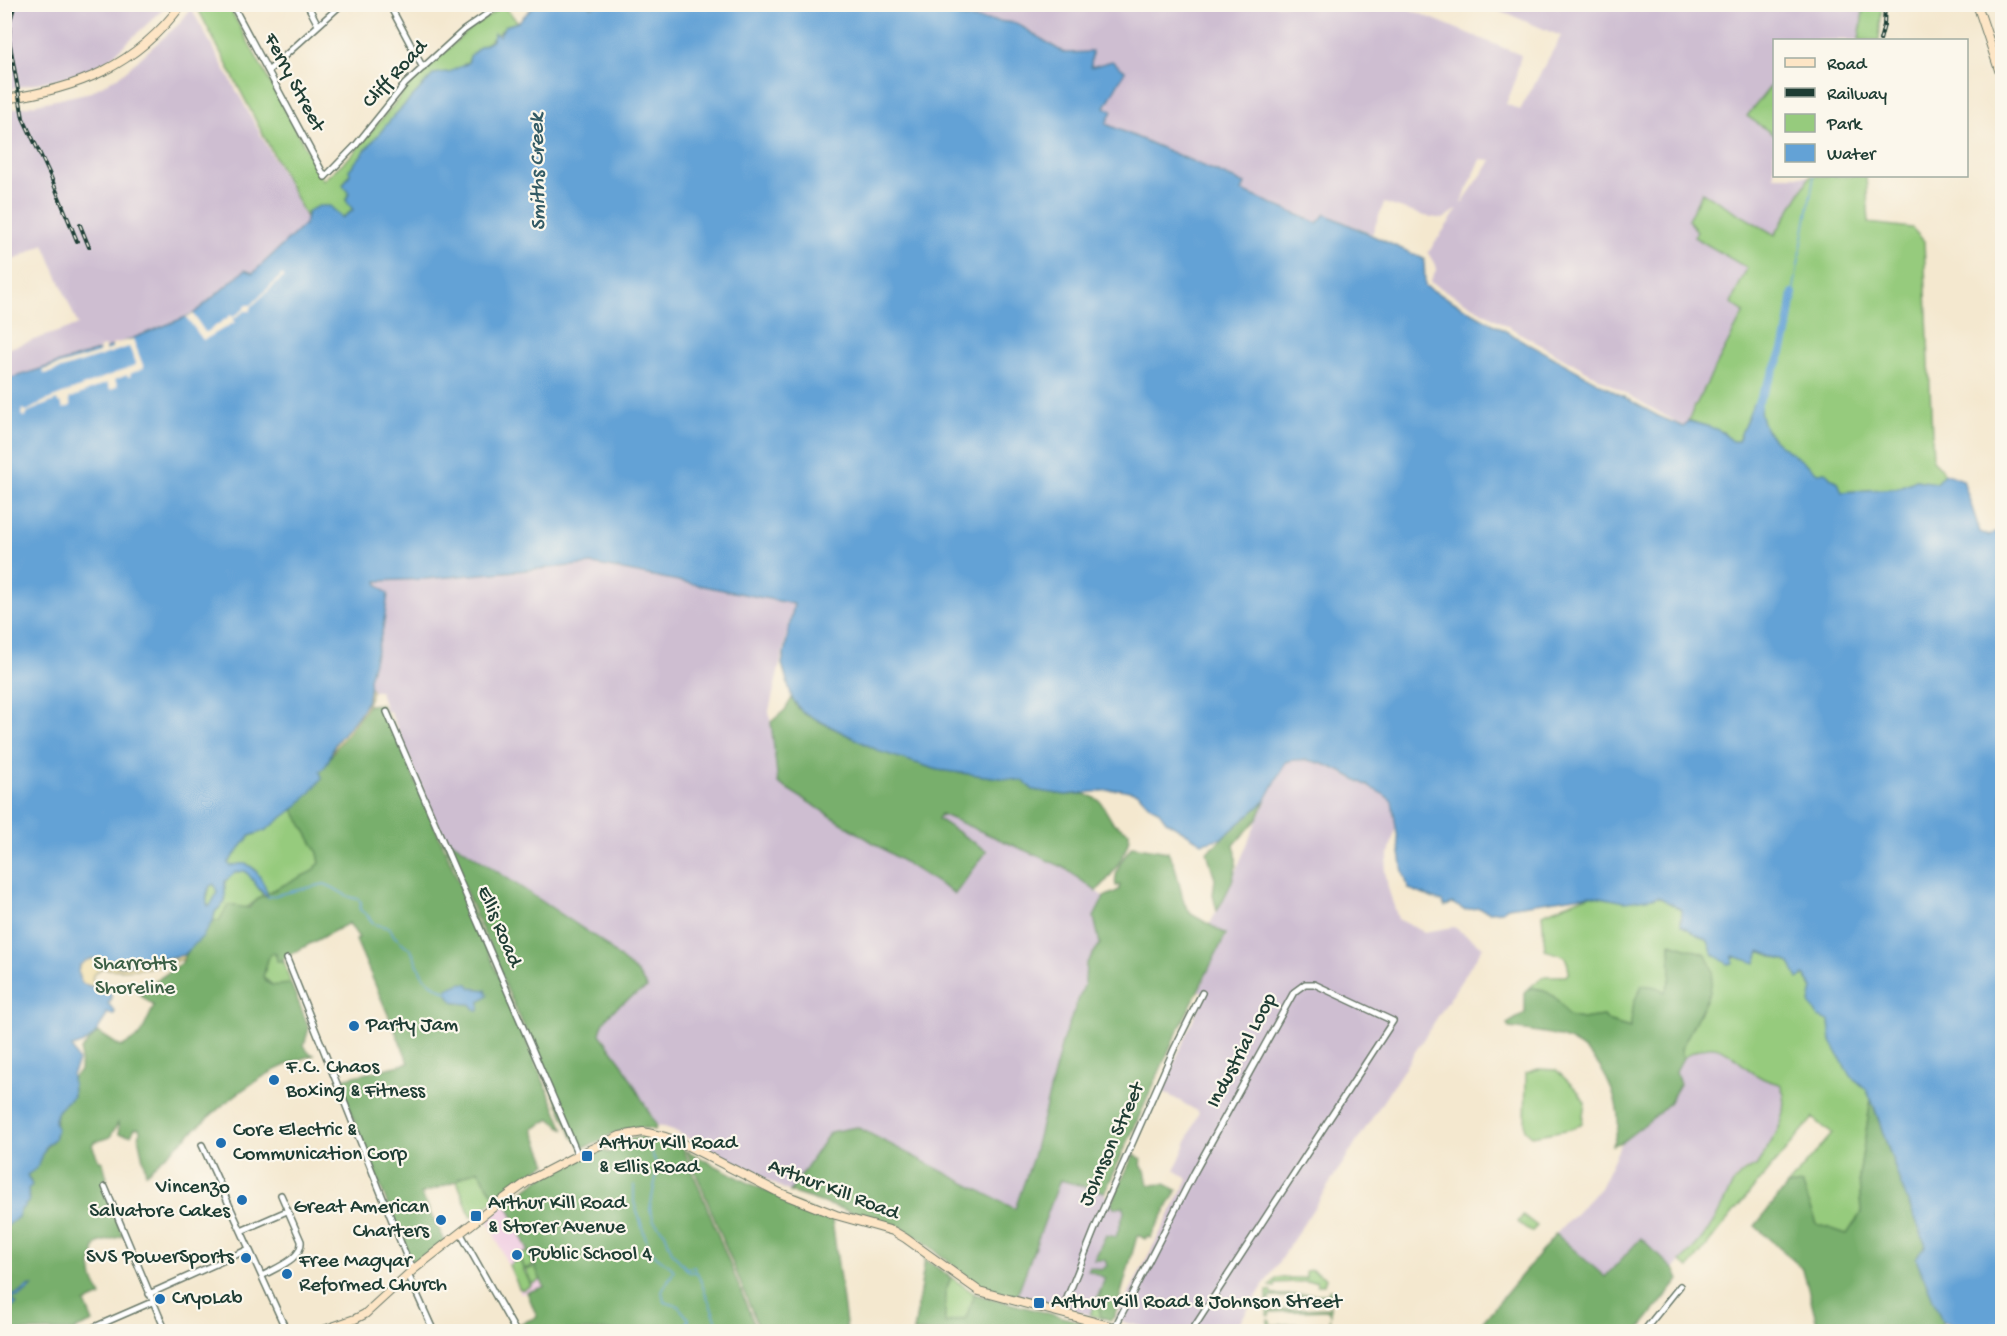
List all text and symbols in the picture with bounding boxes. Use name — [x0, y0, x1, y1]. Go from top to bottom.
street label: Ferry Street — [256, 29, 330, 139]
street label: Cliff Road — [358, 34, 435, 114]
legend — [1773, 39, 1968, 177]
text: Road — [1827, 55, 1868, 76]
text: Railway — [1827, 85, 1887, 106]
water label: Smiths Creek — [525, 111, 553, 231]
text: Park — [1826, 115, 1863, 136]
text: Water — [1827, 145, 1877, 166]
street label: Ellis Road — [470, 883, 527, 973]
park label: Sharrotts Shoreline — [93, 953, 178, 1002]
street label: Industrial Loop — [1202, 989, 1284, 1113]
place label: Party Jam — [365, 1014, 458, 1039]
marker: Party Jam — [347, 1019, 361, 1033]
place label: F.C. Chaos Boxing & Fitness — [285, 1056, 426, 1105]
marker: F.C. Chaos Boxing & Fitness — [267, 1073, 281, 1087]
street label: Johnson Street — [1075, 1077, 1152, 1211]
place label: Core Electric & Communication Corp — [233, 1119, 408, 1168]
place label: Arthur Kill Road & Ellis Road — [599, 1132, 739, 1181]
marker: Core Electric & Communication Corp — [214, 1136, 228, 1150]
marker: Arthur Kill Road & Ellis Road — [580, 1149, 594, 1163]
street label: Arthur Kill Road — [764, 1155, 904, 1228]
place label: Vincenzo Salvatore Cakes — [89, 1176, 231, 1225]
place label: Arthur Kill Road & Storer Avenue — [488, 1192, 628, 1241]
marker: Vincenzo Salvatore Cakes — [235, 1193, 249, 1207]
place label: Great American Charters — [293, 1196, 430, 1245]
marker: Arthur Kill Road & Storer Avenue — [469, 1209, 483, 1223]
marker: Great American Charters — [434, 1213, 448, 1227]
place label: Public School 4 — [528, 1243, 652, 1268]
place label: SVS PowerSports — [86, 1246, 235, 1271]
marker: Public School 4 — [510, 1248, 524, 1262]
place label: Free Magyar Reformed Church — [298, 1250, 447, 1299]
marker: SVS PowerSports — [239, 1251, 253, 1265]
marker: Free Magyar Reformed Church — [280, 1267, 294, 1281]
place label: CryoLab — [172, 1287, 243, 1312]
place label: Arthur Kill Road & Johnson Street — [1051, 1291, 1344, 1316]
marker: CryoLab — [153, 1292, 167, 1306]
marker: Arthur Kill Road & Johnson Street — [1032, 1296, 1046, 1310]

